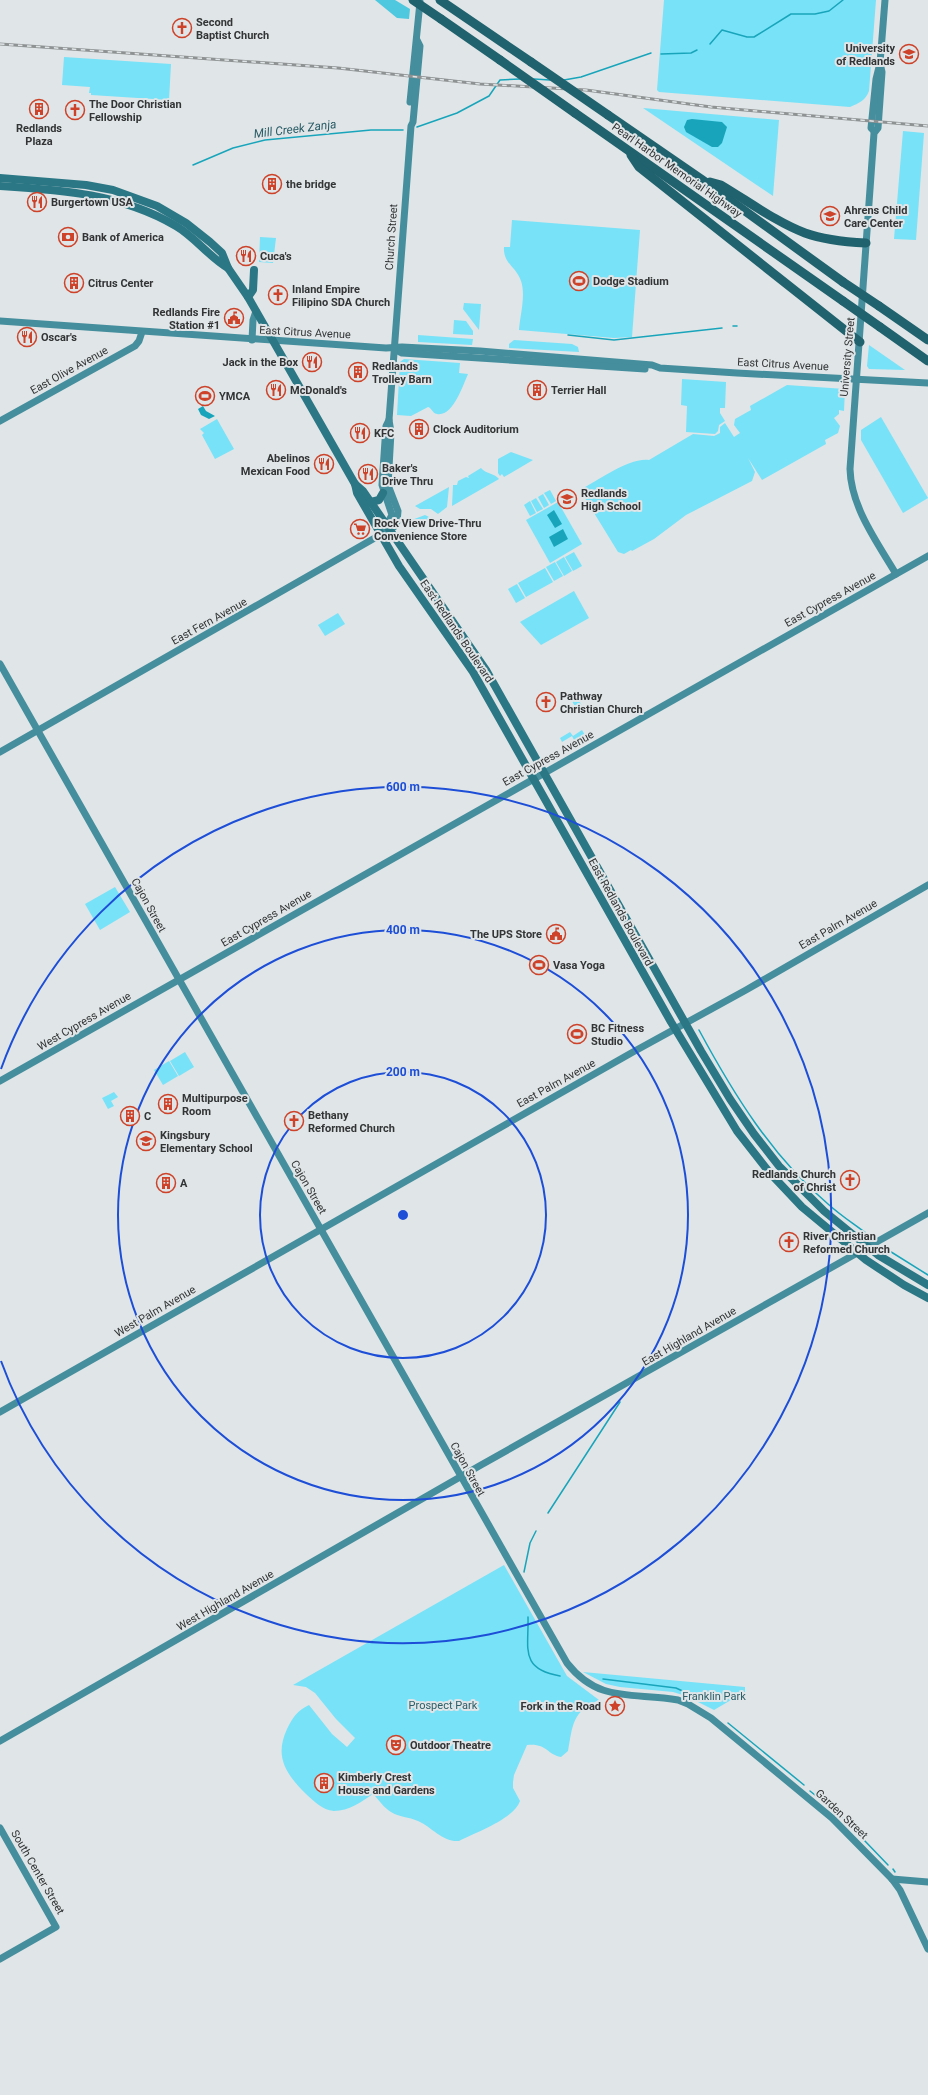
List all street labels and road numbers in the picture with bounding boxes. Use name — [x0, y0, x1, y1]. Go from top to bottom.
street label: Pearl Harbor Memorial Highway — [609, 120, 745, 221]
street label: Church Street — [383, 203, 400, 271]
street label: University Street — [838, 316, 857, 397]
street label: East Citrus Avenue — [259, 324, 351, 341]
street label: East Olive Avenue — [28, 344, 111, 397]
street label: East Citrus Avenue — [737, 356, 829, 373]
street label: East Cypress Avenue — [782, 569, 878, 630]
street label: East Redlands Boulevard — [417, 577, 496, 685]
street label: East Fern Avenue — [169, 595, 250, 648]
street label: East Cypress Avenue — [500, 728, 596, 789]
street label: East Redlands Boulevard — [586, 856, 656, 968]
street label: Cajon Street — [128, 876, 169, 935]
street label: East Cypress Avenue — [219, 887, 314, 950]
street label: East Palm Avenue — [797, 897, 880, 952]
street label: West Cypress Avenue — [35, 989, 133, 1053]
street label: East Palm Avenue — [515, 1056, 598, 1110]
street label: Cajon Street — [288, 1158, 329, 1217]
street label: West Palm Avenue — [112, 1283, 198, 1340]
street label: East Highland Avenue — [640, 1304, 739, 1369]
street label: Cajon Street — [447, 1440, 488, 1499]
street label: West Highland Avenue — [174, 1567, 276, 1634]
street label: Garden Street — [813, 1787, 871, 1842]
street label: South Center Street — [8, 1828, 67, 1917]

